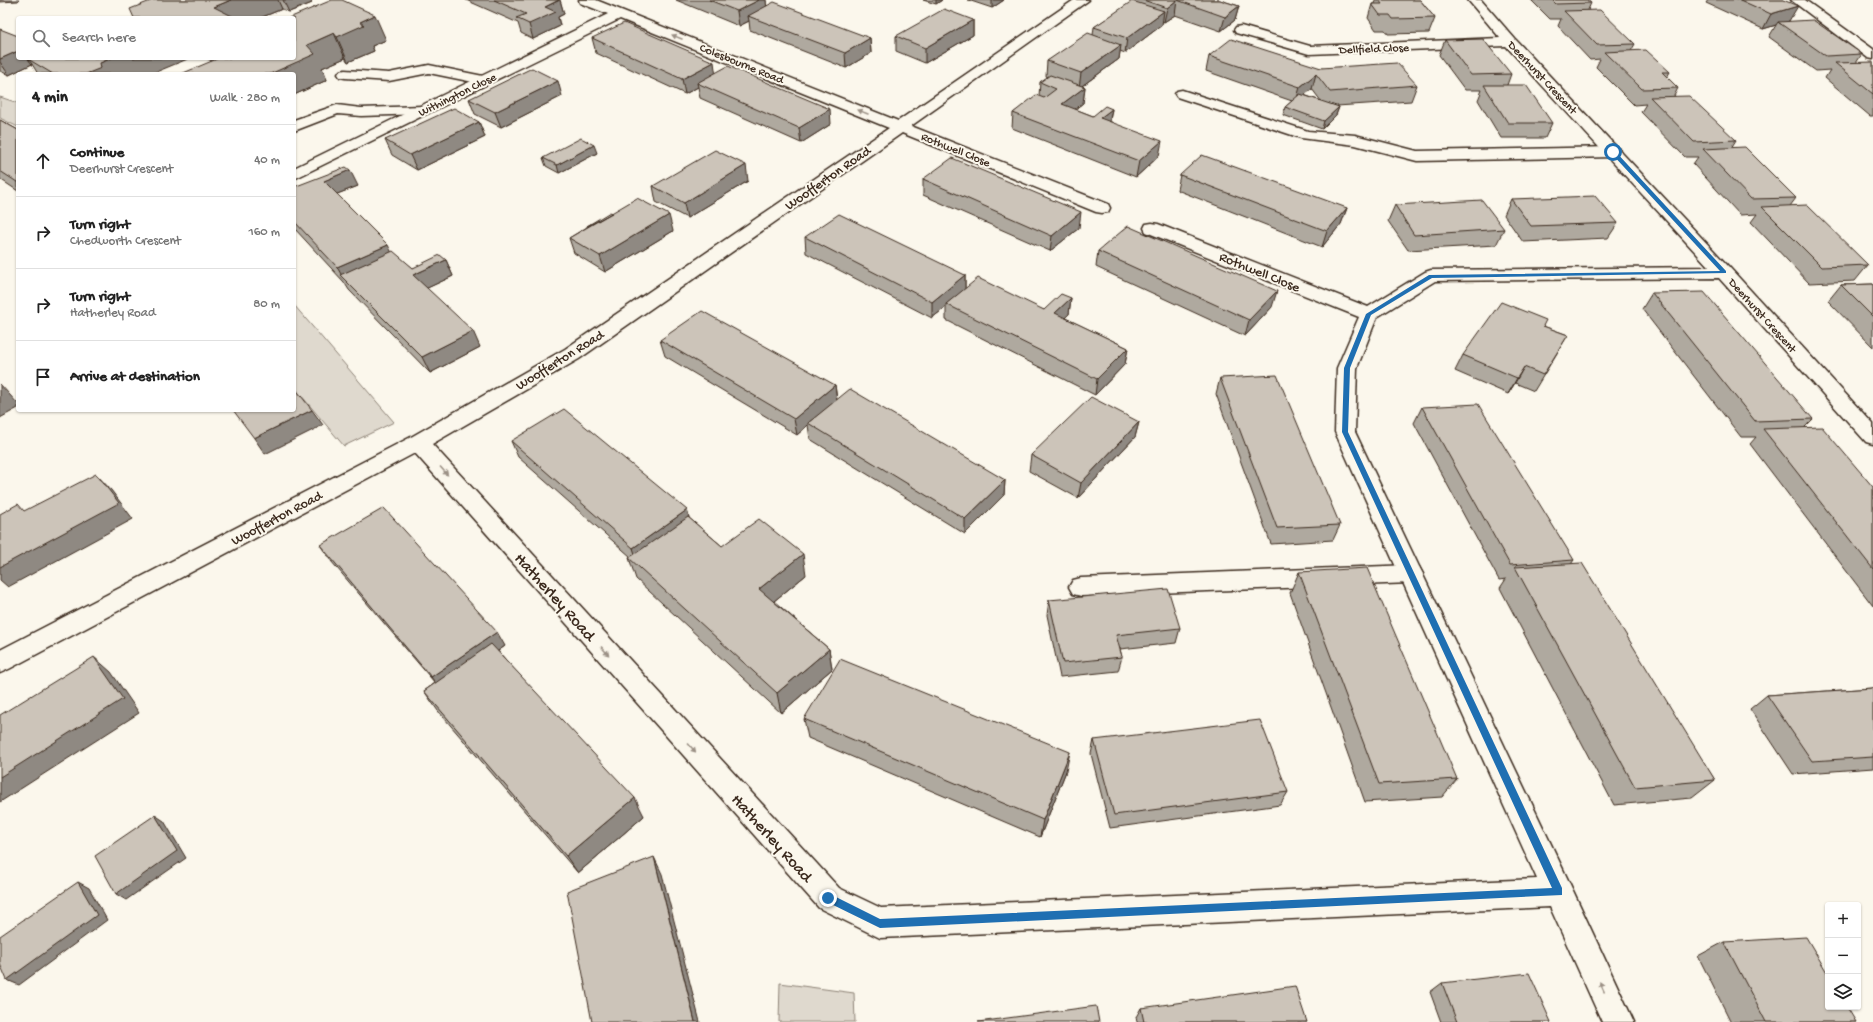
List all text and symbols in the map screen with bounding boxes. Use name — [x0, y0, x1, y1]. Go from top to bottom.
search box — [16, 16, 296, 60]
icon: search — [30, 27, 52, 49]
text: Search here — [62, 29, 136, 47]
one-way arrow — [671, 34, 683, 40]
street label: Deerhurst Crescent — [1503, 38, 1580, 119]
street label: Colesbourne Road — [697, 42, 786, 88]
street label: Dellfield Close — [1338, 42, 1410, 58]
street label: Withington Close — [417, 71, 500, 121]
text: 4 min — [32, 88, 68, 108]
text: Walk · 280 m — [210, 91, 280, 106]
one-way arrow — [858, 109, 869, 115]
street label: Rothwell Close — [919, 131, 993, 171]
street label: Woofferton Road — [782, 142, 876, 215]
route start — [1604, 143, 1622, 161]
text: Continue — [70, 144, 124, 162]
icon: ahead — [32, 150, 54, 172]
text: 40 m — [254, 153, 280, 168]
text: Deerhurst Crescent — [70, 162, 173, 177]
text: Turn right — [70, 216, 130, 234]
icon: right — [32, 222, 54, 244]
text: 160 m — [248, 225, 280, 240]
text: Chedworth Crescent — [70, 234, 181, 249]
street label: Rothwell Close — [1216, 249, 1303, 298]
street label: Deerhurst Crescent — [1724, 276, 1799, 357]
text: Turn right — [70, 288, 130, 306]
icon: right — [32, 294, 54, 316]
text: 80 m — [253, 297, 280, 312]
text: Hatherley Road — [70, 306, 156, 321]
street label: Woofferton Road — [513, 326, 609, 395]
icon: arrive — [32, 366, 54, 388]
text: Arrive at destination — [70, 368, 200, 386]
one-way arrow — [439, 466, 448, 476]
street label: Woofferton Road — [229, 487, 327, 550]
street label: Hatherley Road — [509, 550, 600, 648]
one-way arrow — [601, 646, 610, 656]
one-way arrow — [688, 742, 697, 753]
street label: Hatherley Road — [726, 791, 817, 889]
route end — [819, 889, 837, 907]
map controls — [1825, 902, 1861, 1010]
button: + — [1825, 902, 1861, 938]
button: − — [1825, 938, 1861, 974]
button: layers — [1825, 974, 1861, 1010]
one-way arrow — [1599, 981, 1605, 992]

